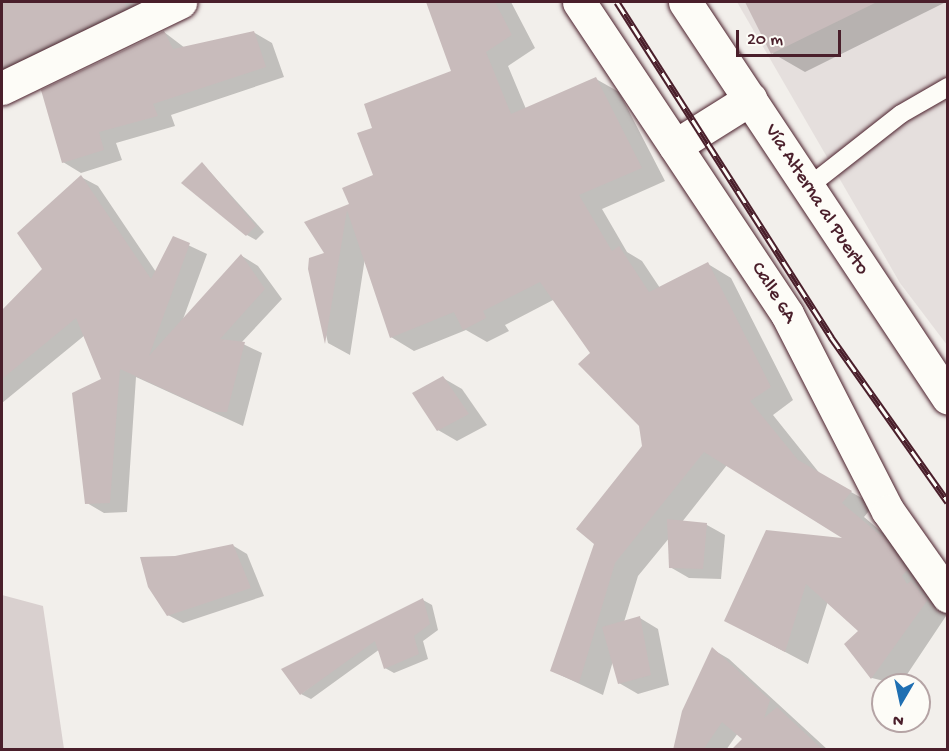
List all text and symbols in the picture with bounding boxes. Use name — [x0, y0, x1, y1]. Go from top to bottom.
scale bar — [739, 18, 844, 56]
text: 20 m — [747, 30, 783, 51]
street label: Vía Alterna al Puerto — [758, 120, 874, 280]
street label: Calle 6A — [745, 258, 801, 328]
north arrow — [871, 673, 931, 733]
text: N — [892, 709, 905, 729]

